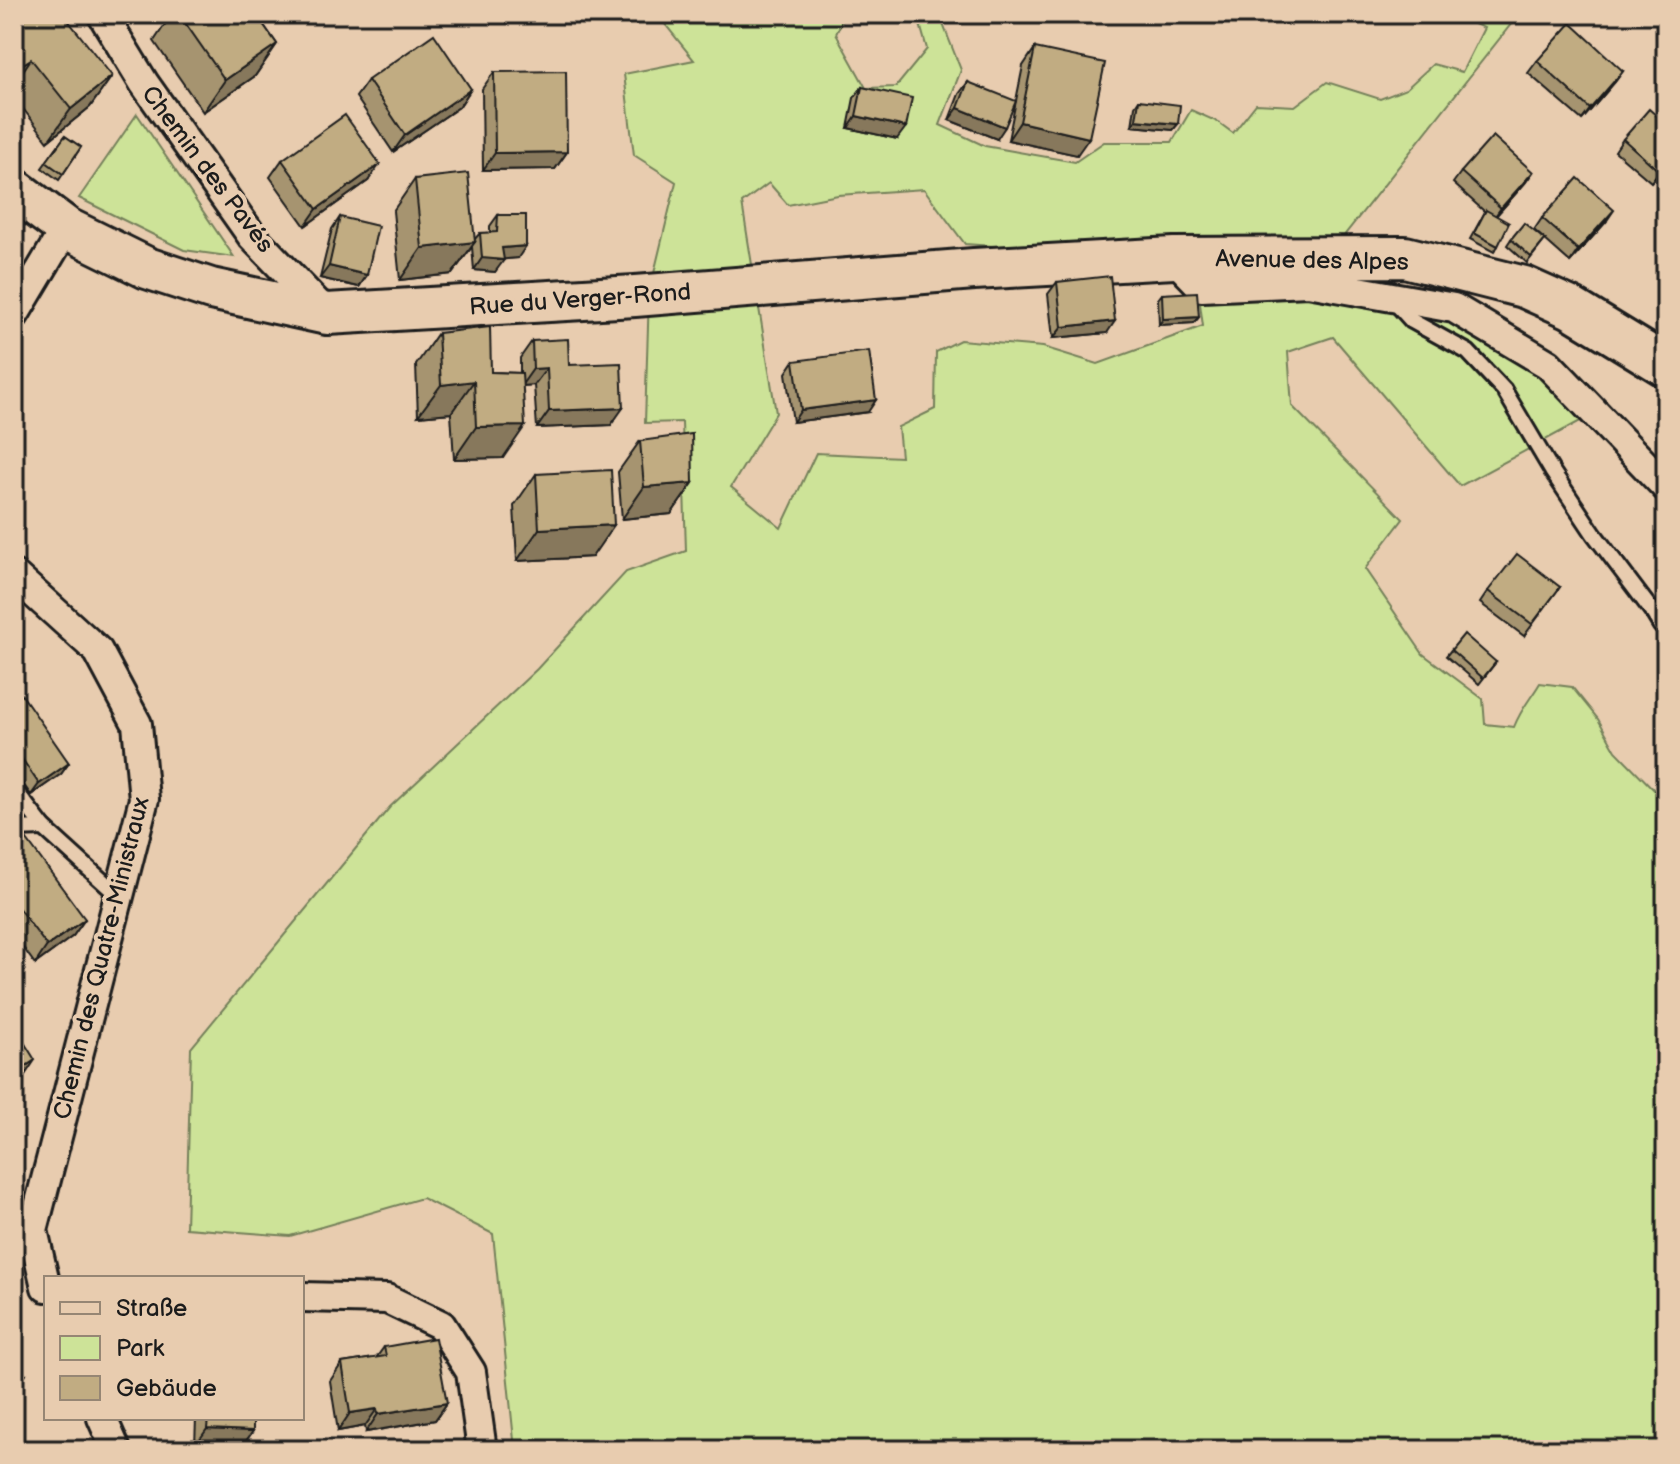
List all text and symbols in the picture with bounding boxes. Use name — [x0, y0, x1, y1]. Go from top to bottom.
street label: Chemin des Pavés — [135, 80, 280, 259]
street label: Avenue des Alpes — [1215, 244, 1409, 277]
street label: Rue du Verger-Rond — [468, 277, 692, 322]
street label: Chemin des Quatre-Ministraux — [47, 794, 156, 1123]
legend — [44, 1276, 304, 1420]
text: Straße — [116, 1294, 187, 1323]
text: Park — [116, 1334, 164, 1363]
text: Gebäude — [116, 1374, 217, 1403]

